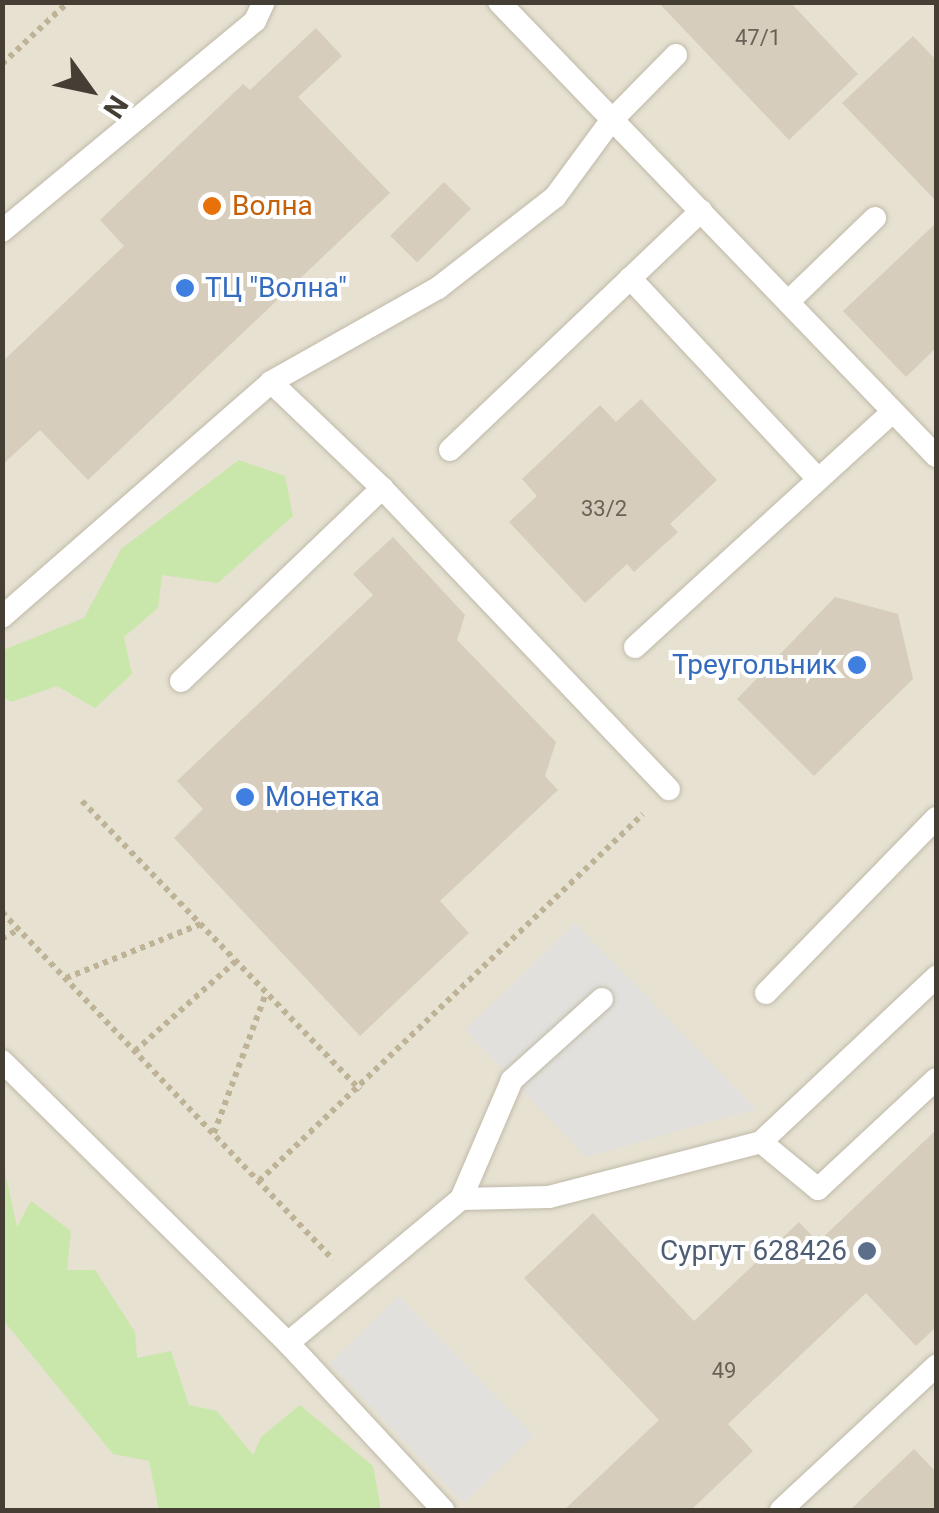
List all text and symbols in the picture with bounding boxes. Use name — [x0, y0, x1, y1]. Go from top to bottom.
house number: 47/1 — [735, 25, 781, 51]
north arrow — [40, 40, 140, 140]
text: N — [96, 89, 135, 124]
place label: Волна — [232, 189, 313, 223]
marker: Волна — [201, 195, 223, 217]
place label: ТЦ "Волна" — [205, 271, 347, 305]
marker: ТЦ "Волна" — [174, 277, 196, 299]
house number: 33/2 — [581, 496, 627, 522]
place label: Треугольник — [672, 648, 837, 682]
marker: Треугольник — [846, 654, 868, 676]
place label: Монетка — [265, 780, 380, 814]
marker: Монетка — [234, 786, 256, 808]
place label: Сургут 628426 — [660, 1234, 847, 1268]
marker: Сургут 628426 — [856, 1240, 878, 1262]
house number: 49 — [712, 1358, 736, 1384]

